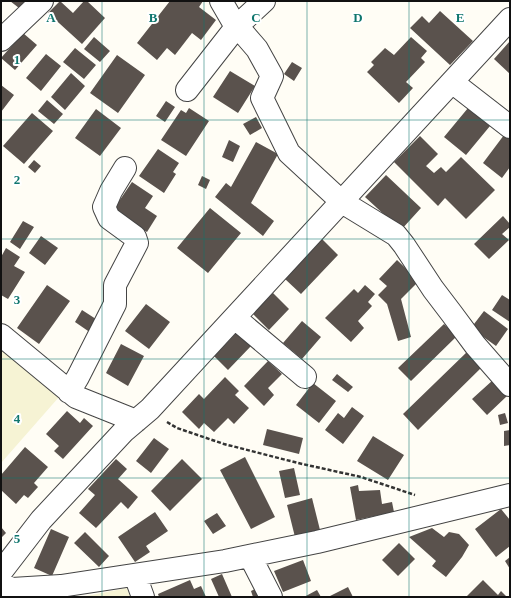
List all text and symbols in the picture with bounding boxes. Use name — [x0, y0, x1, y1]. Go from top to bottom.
text: A — [46, 10, 56, 25]
text: B — [149, 10, 158, 25]
text: C — [251, 10, 261, 25]
text: D — [353, 10, 363, 25]
text: E — [456, 10, 464, 25]
text: 1 — [14, 52, 20, 67]
text: 2 — [14, 172, 20, 187]
text: 3 — [14, 292, 21, 307]
text: 4 — [14, 411, 21, 426]
text: 5 — [14, 531, 21, 546]

